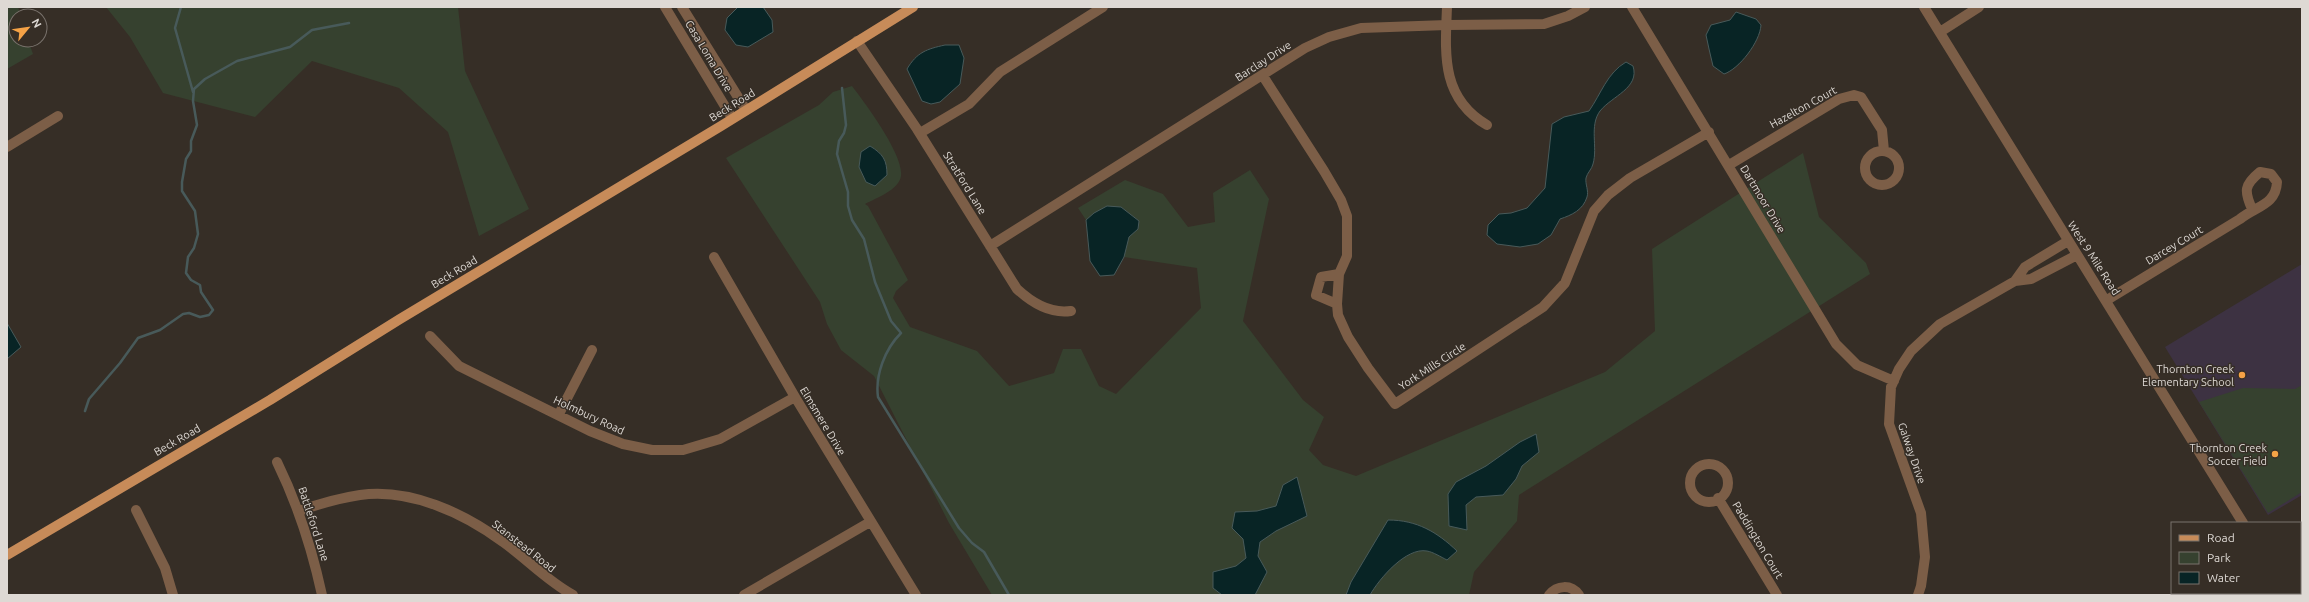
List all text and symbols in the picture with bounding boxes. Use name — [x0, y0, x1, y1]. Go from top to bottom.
north arrow — [8, 8, 48, 48]
text: N — [30, 17, 44, 30]
street label: Casa Loma Drive — [683, 18, 735, 94]
street label: Barclay Drive — [1233, 38, 1293, 84]
street label: Hazelton Court — [1767, 83, 1839, 130]
street label: Beck Road — [707, 86, 757, 124]
street label: Stratford Lane — [941, 149, 989, 217]
street label: Dartmoor Drive — [1738, 163, 1788, 235]
street label: West 9 Mile Road — [2066, 219, 2122, 297]
street label: Darcey Court — [2143, 223, 2205, 267]
street label: Beck Road — [429, 254, 479, 290]
street label: York Mills Circle — [1396, 340, 1468, 392]
place label: Thornton Creek Elementary School — [2142, 363, 2234, 388]
marker: Thornton Creek Elementary School — [2237, 370, 2247, 380]
street label: Elmsmere Drive — [798, 385, 848, 457]
street label: Holmbury Road — [552, 393, 626, 437]
street label: Galway Drive — [1896, 421, 1928, 485]
street label: Beck Road — [152, 422, 202, 458]
place label: Thornton Creek Soccer Field — [2190, 442, 2267, 467]
marker: Thornton Creek Soccer Field — [2270, 449, 2280, 459]
street label: Battleford Lane — [296, 485, 332, 563]
street label: Paddington Court — [1730, 499, 1786, 581]
street label: Stanstead Road — [490, 518, 558, 574]
legend — [2171, 522, 2301, 594]
text: Road — [2207, 531, 2235, 544]
text: Park — [2207, 551, 2231, 564]
text: Water — [2207, 571, 2240, 584]

